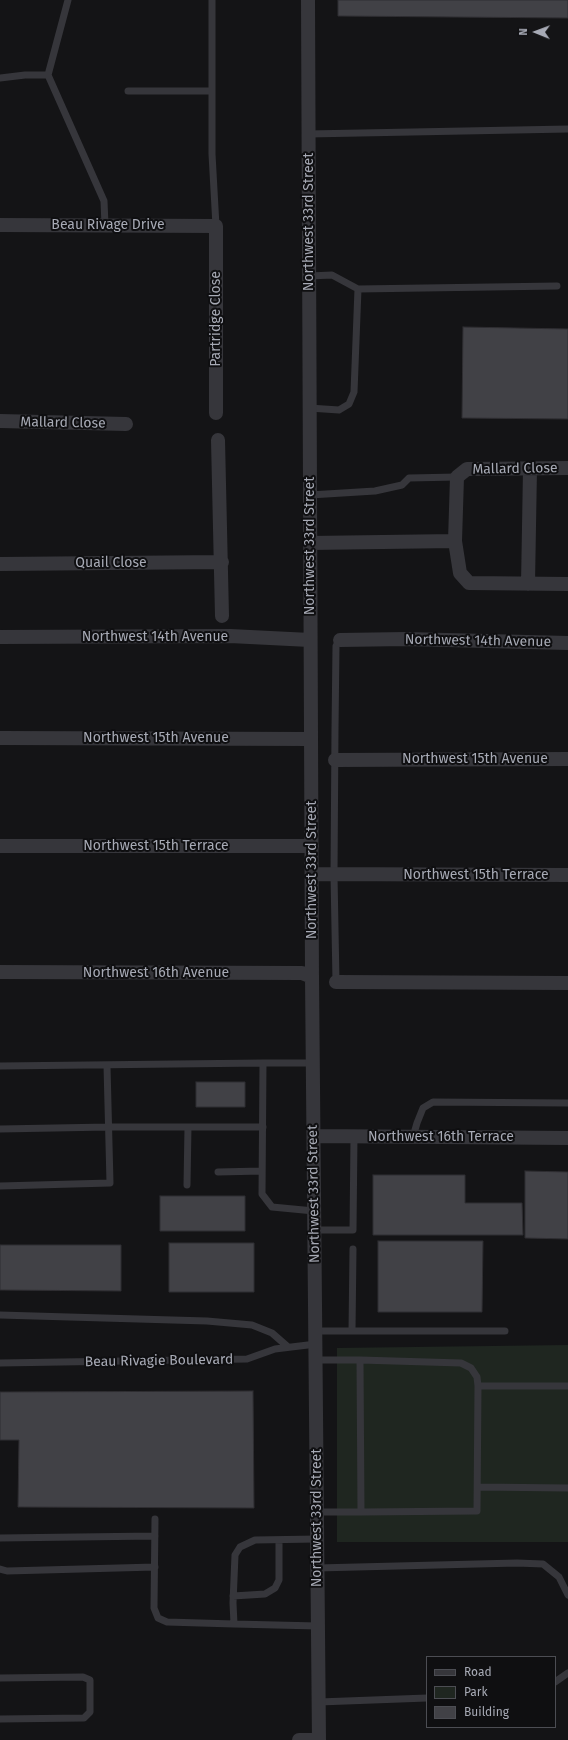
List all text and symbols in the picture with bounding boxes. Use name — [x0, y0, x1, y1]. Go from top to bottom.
north arrow — [516, 12, 556, 52]
text: N — [517, 28, 530, 36]
street label: Northwest 33rd Street — [301, 153, 317, 291]
street label: Beau Rivage Drive — [51, 217, 165, 233]
street label: Partridge Close — [208, 271, 224, 367]
street label: Mallard Close — [20, 414, 106, 432]
street label: Mallard Close — [472, 460, 558, 478]
street label: Northwest 33rd Street — [302, 477, 318, 615]
street label: Quail Close — [75, 555, 147, 571]
street label: Northwest 14th Avenue — [82, 629, 228, 645]
street label: Northwest 14th Avenue — [405, 631, 551, 651]
street label: Northwest 15th Avenue — [83, 730, 229, 746]
street label: Northwest 15th Avenue — [402, 751, 548, 767]
street label: Northwest 33rd Street — [304, 801, 320, 939]
street label: Northwest 15th Terrace — [83, 838, 229, 854]
street label: Northwest 15th Terrace — [403, 867, 549, 883]
street label: Northwest 16th Avenue — [83, 965, 229, 981]
street label: Northwest 33rd Street — [304, 1125, 324, 1263]
street label: Northwest 16th Terrace — [368, 1129, 514, 1145]
street label: Beau Rivagie Boulevard — [85, 1351, 233, 1371]
street label: Northwest 33rd Street — [309, 1449, 325, 1587]
legend — [426, 1656, 556, 1728]
text: Road — [464, 1665, 492, 1679]
text: Park — [464, 1685, 488, 1699]
text: Building — [464, 1705, 509, 1719]

